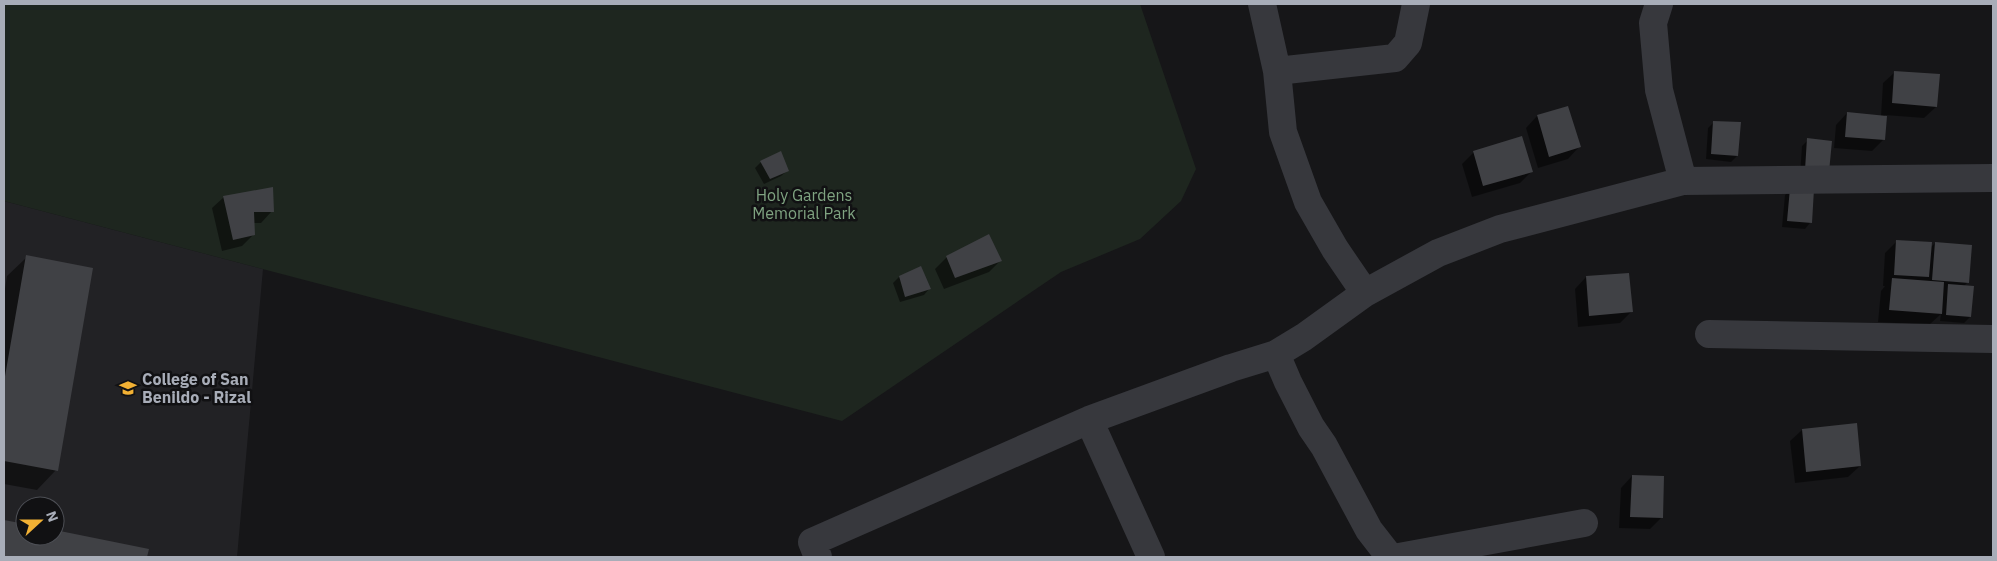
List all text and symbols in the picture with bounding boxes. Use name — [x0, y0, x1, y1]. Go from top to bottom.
park label: Holy Gardens Memorial Park — [752, 185, 856, 223]
place label: College of San Benildo - Rizal — [142, 369, 251, 407]
school or university icon: College of San Benildo - Rizal — [118, 378, 138, 398]
north arrow — [15, 496, 65, 546]
text: N — [42, 508, 62, 524]

